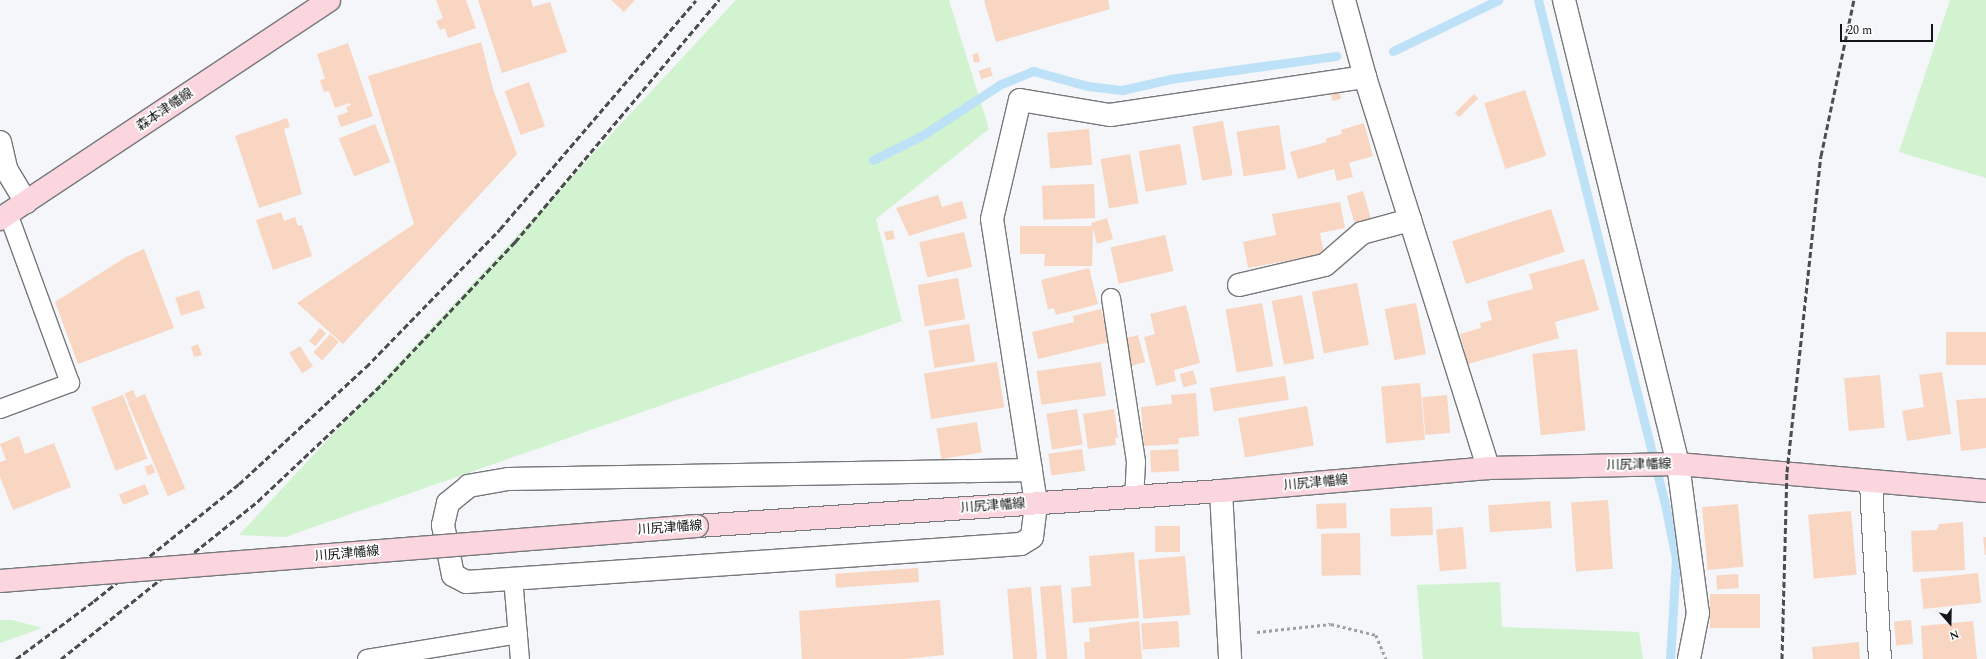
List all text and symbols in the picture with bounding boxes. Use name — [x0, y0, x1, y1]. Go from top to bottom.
scale bar — [1842, 16, 1935, 42]
text: 20 m — [1847, 21, 1872, 40]
street label: 森本津幡線 — [134, 85, 196, 135]
street label: 川尻津幡線 — [1606, 457, 1672, 473]
street label: 川尻津幡線 — [1283, 472, 1349, 494]
street label: 川尻津幡線 — [960, 496, 1026, 516]
street label: 川尻津幡線 — [637, 518, 703, 538]
street label: 川尻津幡線 — [314, 543, 380, 565]
north arrow — [1930, 603, 1970, 643]
text: N — [1947, 625, 1961, 644]

